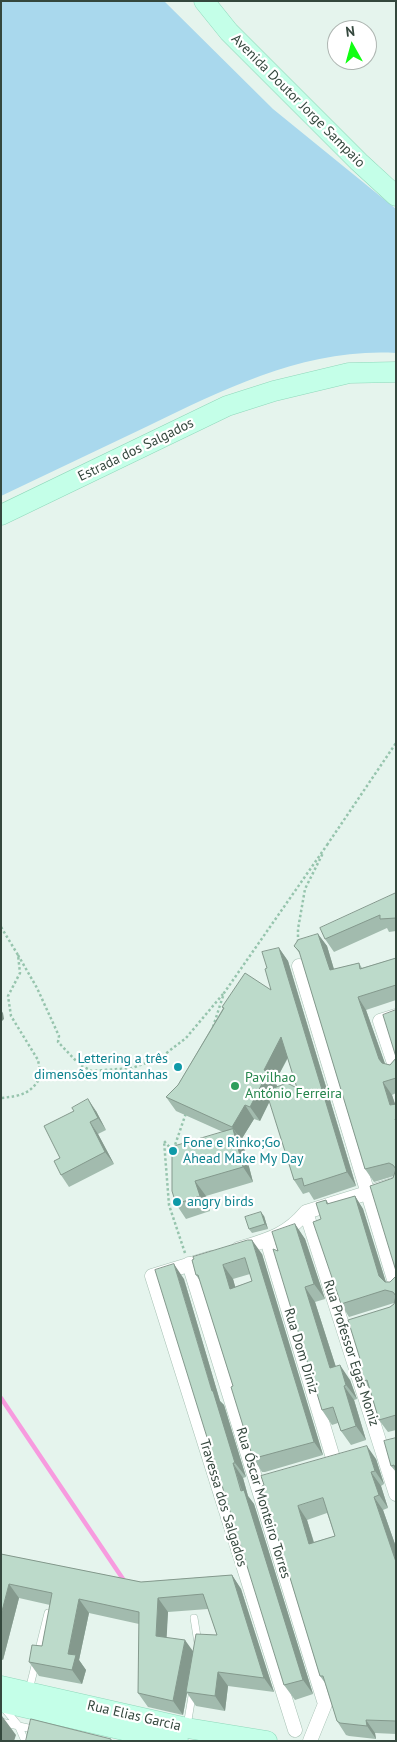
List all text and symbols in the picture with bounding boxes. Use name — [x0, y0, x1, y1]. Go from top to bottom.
north arrow — [327, 20, 377, 70]
text: N — [345, 22, 356, 41]
street label: Avenida Doutor Jorge Sampaio — [228, 31, 368, 171]
street label: Estrada dos Salgados — [75, 415, 197, 485]
place label: Lettering a três dimensões montanhas — [34, 1051, 168, 1084]
marker: Lettering a três dimensões montanhas — [172, 1061, 184, 1073]
place label: Pavilhao António Ferreira — [245, 1070, 342, 1102]
marker: Pavilhao António Ferreira — [229, 1080, 241, 1092]
place label: Fone e Rinko;Go Ahead Make My Day — [183, 1135, 304, 1168]
marker: Fone e Rinko;Go Ahead Make My Day — [167, 1145, 179, 1157]
place label: angry birds — [187, 1194, 254, 1210]
marker: angry birds — [171, 1196, 183, 1208]
street label: Rua Professor Egas Moniz — [319, 1278, 383, 1428]
street label: Rua Dom Diniz — [280, 1306, 322, 1396]
street label: Rua Óscar Monteiro Torres — [232, 1425, 294, 1581]
street label: Travessa dos Salgados — [196, 1437, 250, 1569]
street label: Rua Elias Garcia — [86, 1697, 182, 1735]

